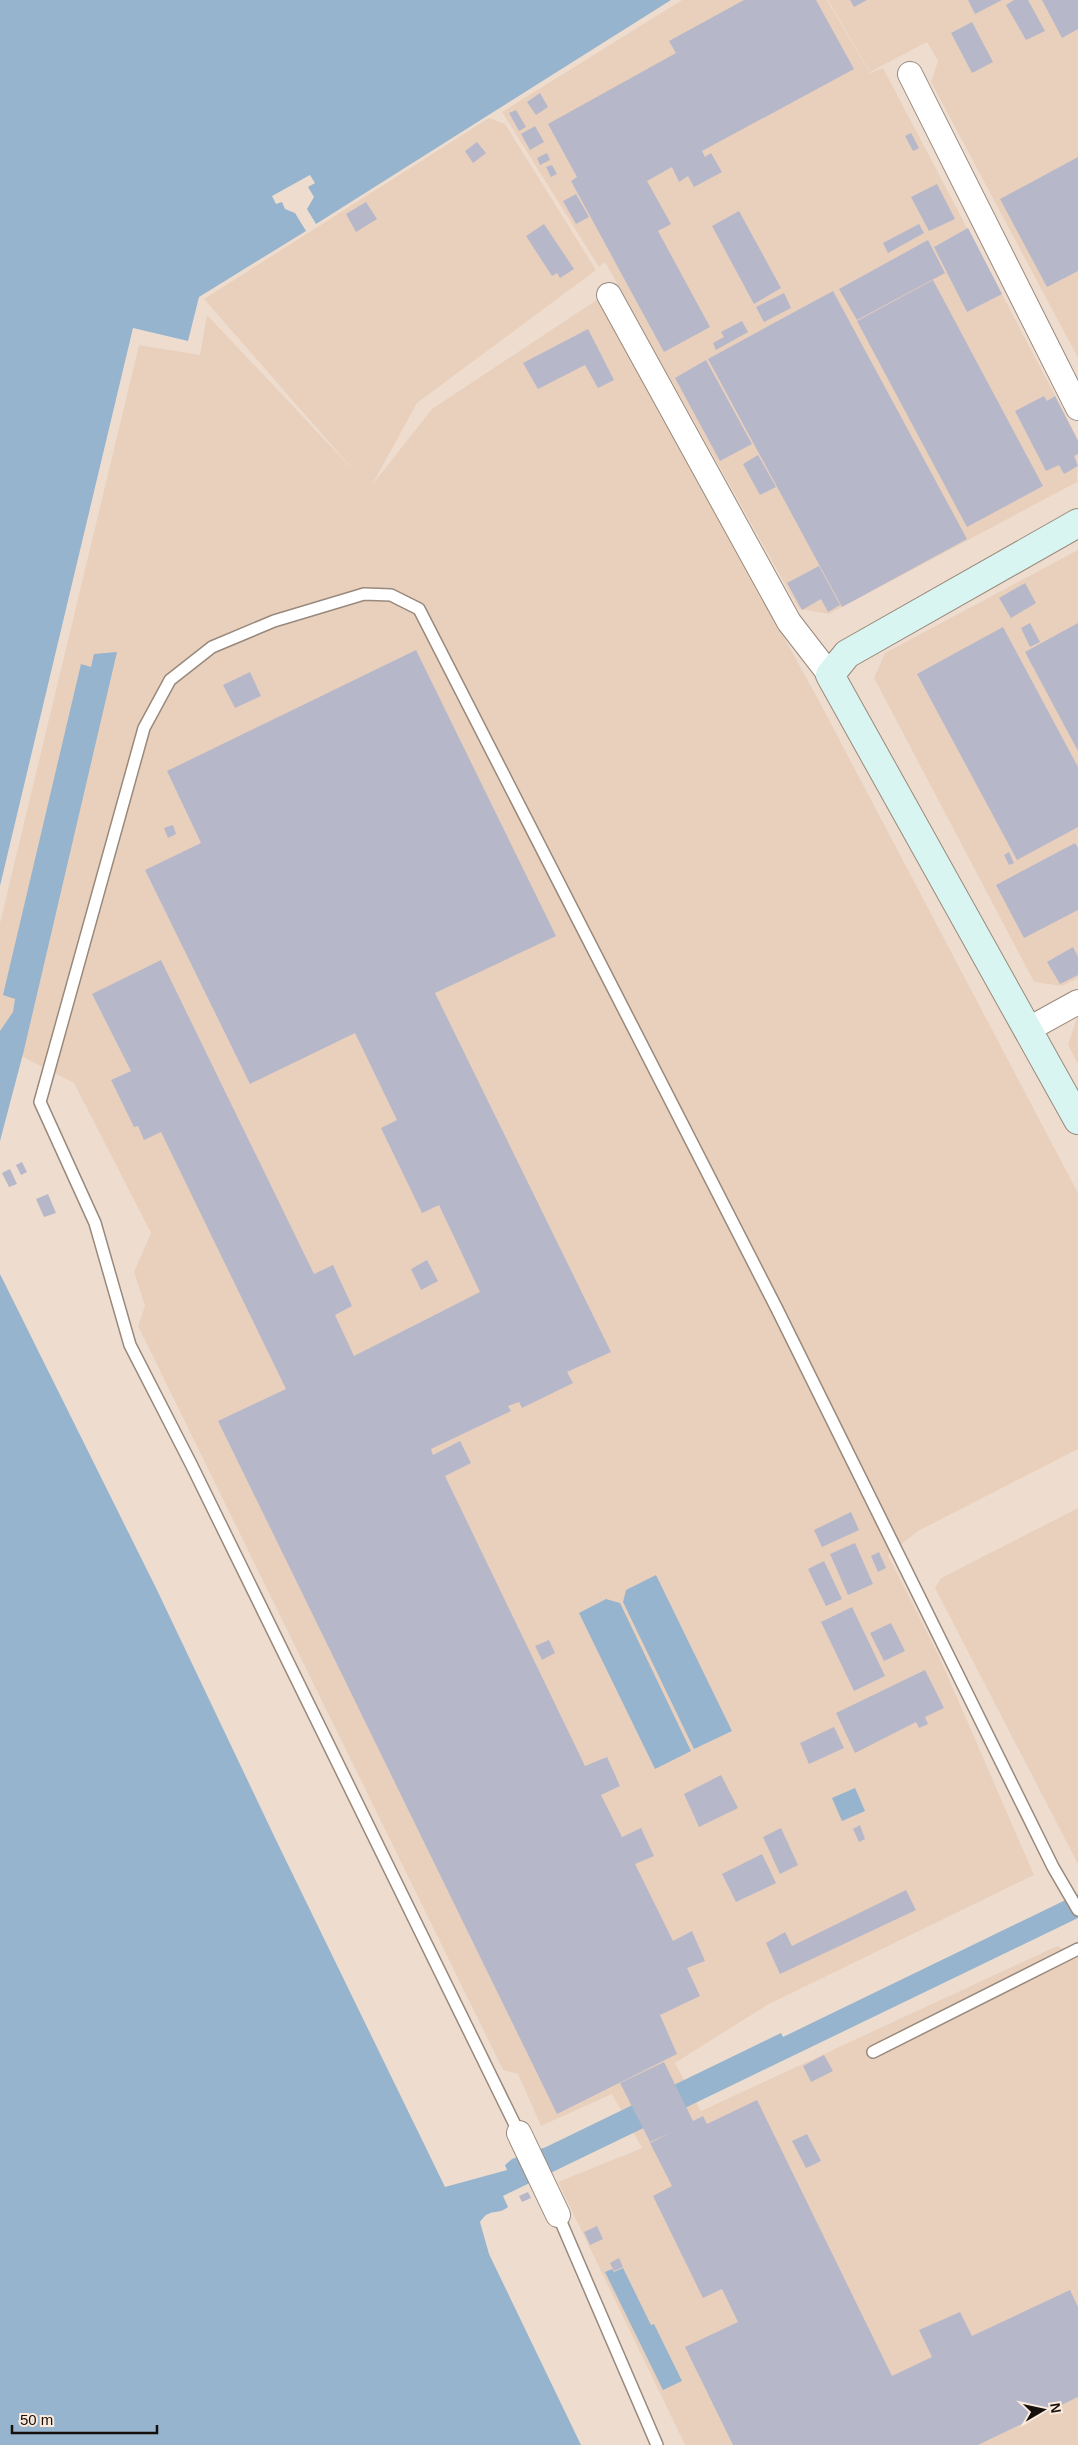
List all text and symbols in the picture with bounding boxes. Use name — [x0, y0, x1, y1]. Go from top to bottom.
north arrow — [1018, 2385, 1068, 2435]
scale bar — [12, 2402, 158, 2434]
text: N — [1047, 2402, 1065, 2414]
text: 50 m — [20, 2411, 53, 2428]

